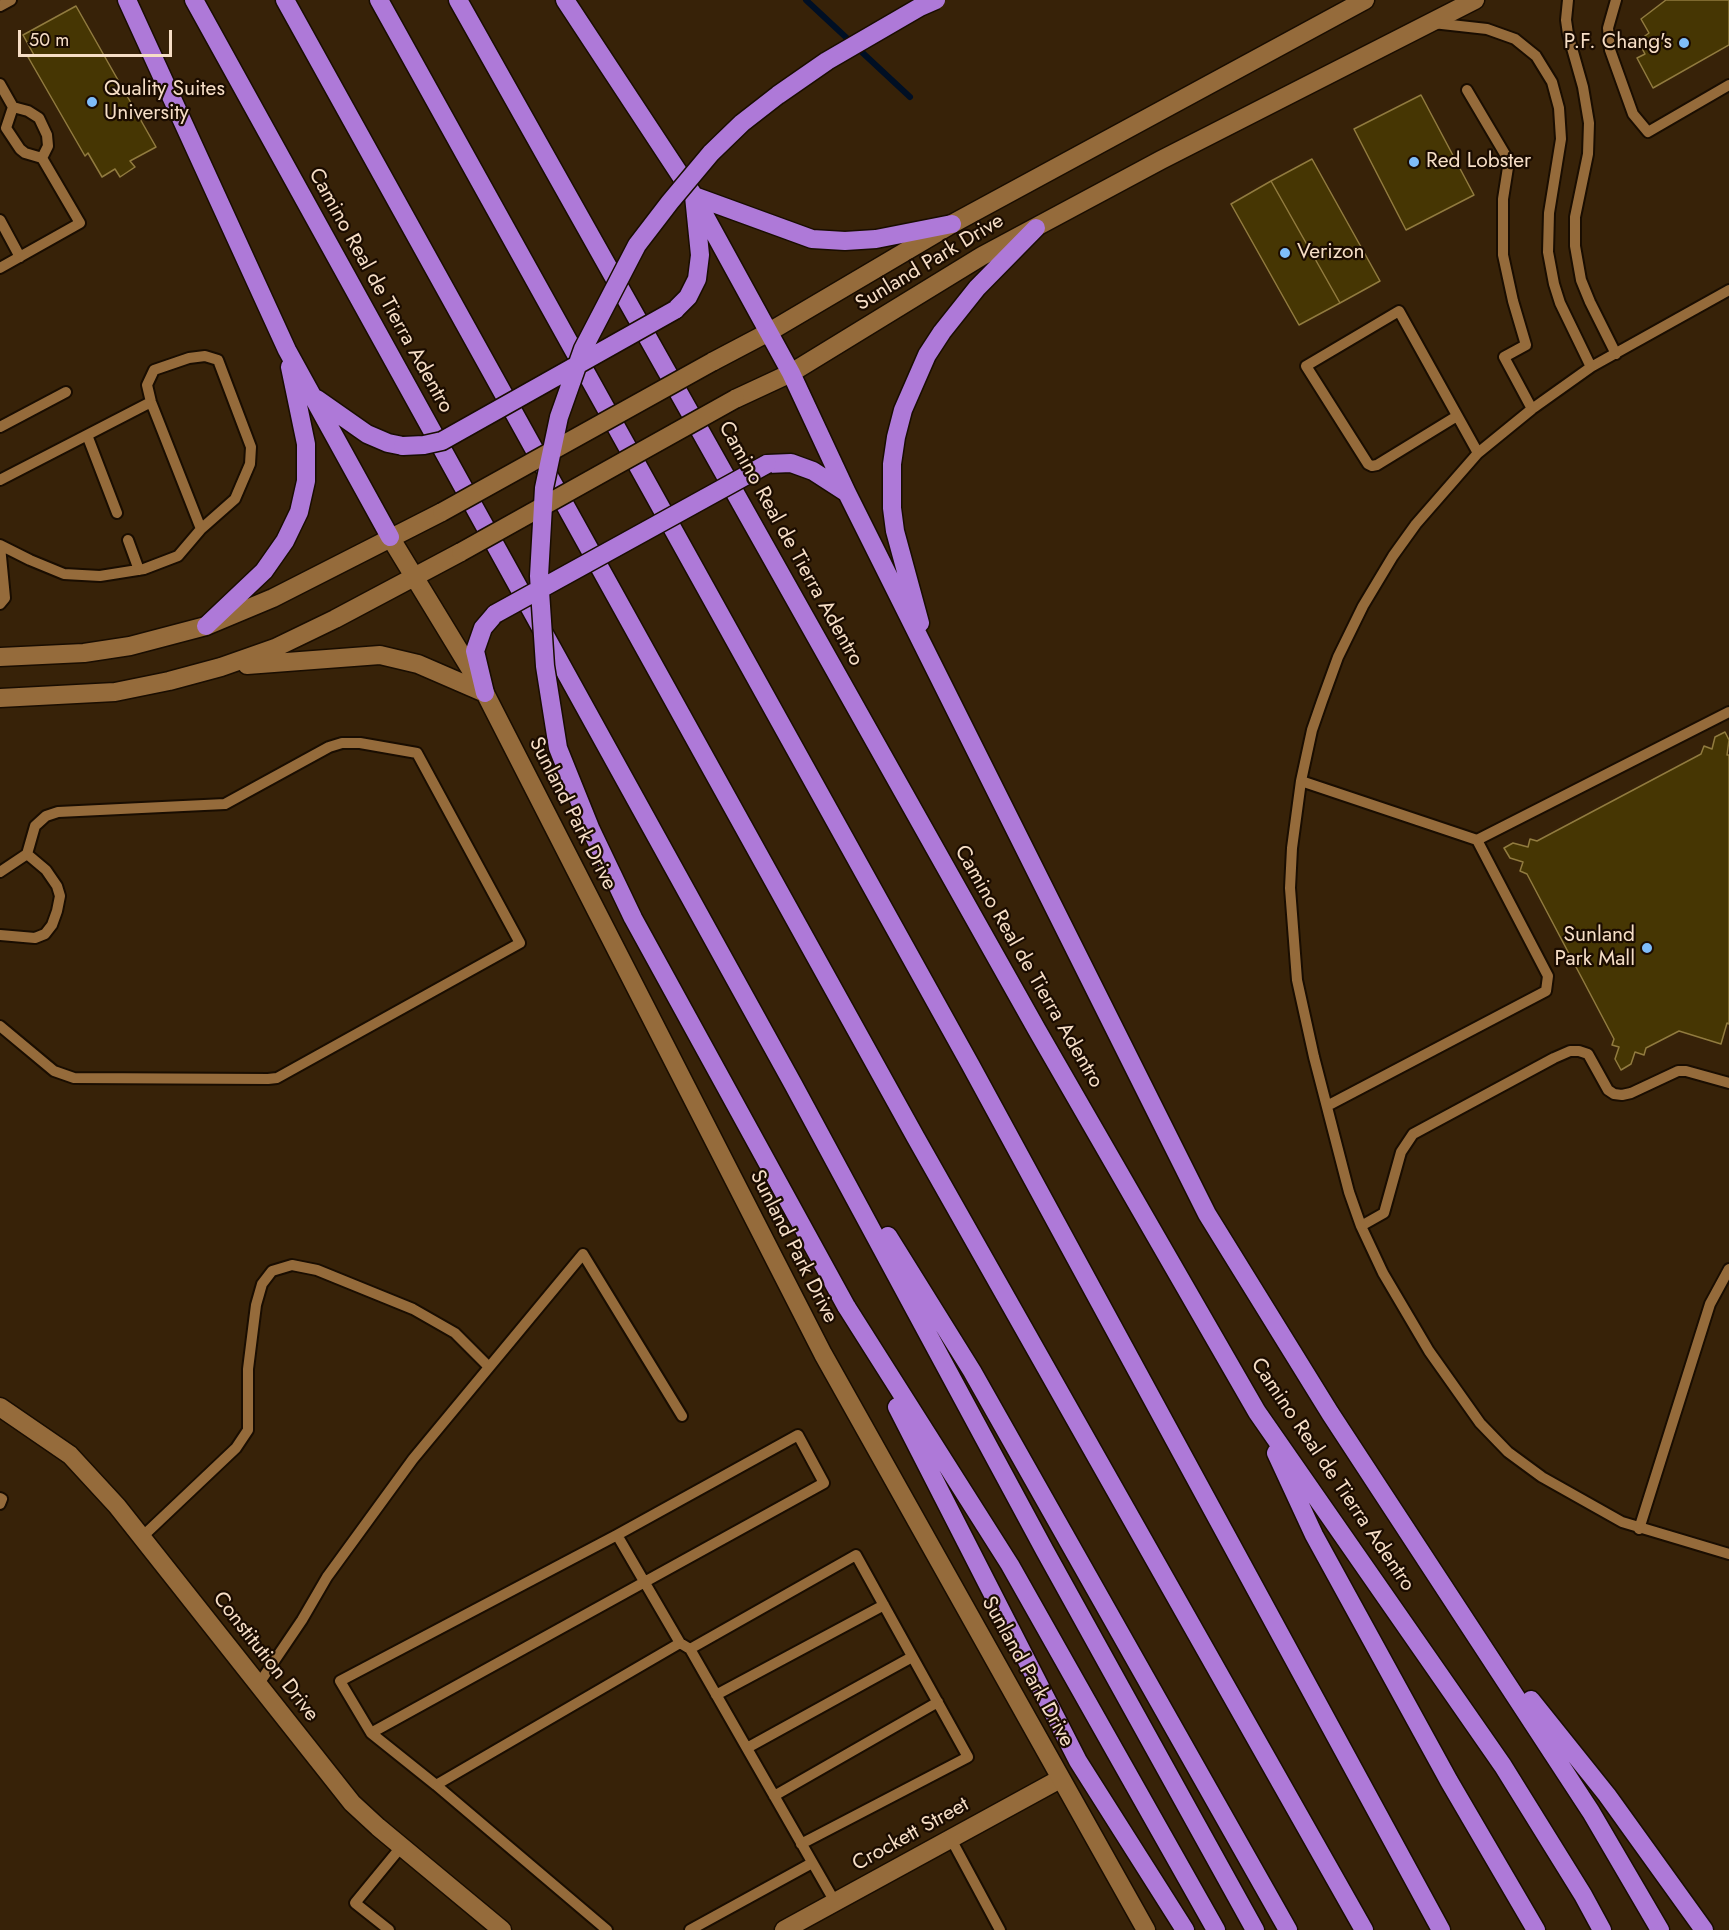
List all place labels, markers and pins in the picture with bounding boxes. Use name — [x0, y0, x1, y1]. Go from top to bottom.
place label: P.F. Chang's — [1564, 30, 1672, 56]
marker: P.F. Chang's — [1677, 36, 1691, 50]
place label: Quality Suites University — [104, 77, 225, 127]
marker: Quality Suites University — [85, 95, 99, 109]
place label: Red Lobster — [1426, 149, 1531, 175]
marker: Red Lobster — [1407, 155, 1421, 169]
place label: Verizon — [1297, 240, 1364, 266]
marker: Verizon — [1278, 246, 1292, 260]
place label: Sunland Park Mall — [1555, 923, 1635, 973]
marker: Sunland Park Mall — [1640, 941, 1654, 955]

